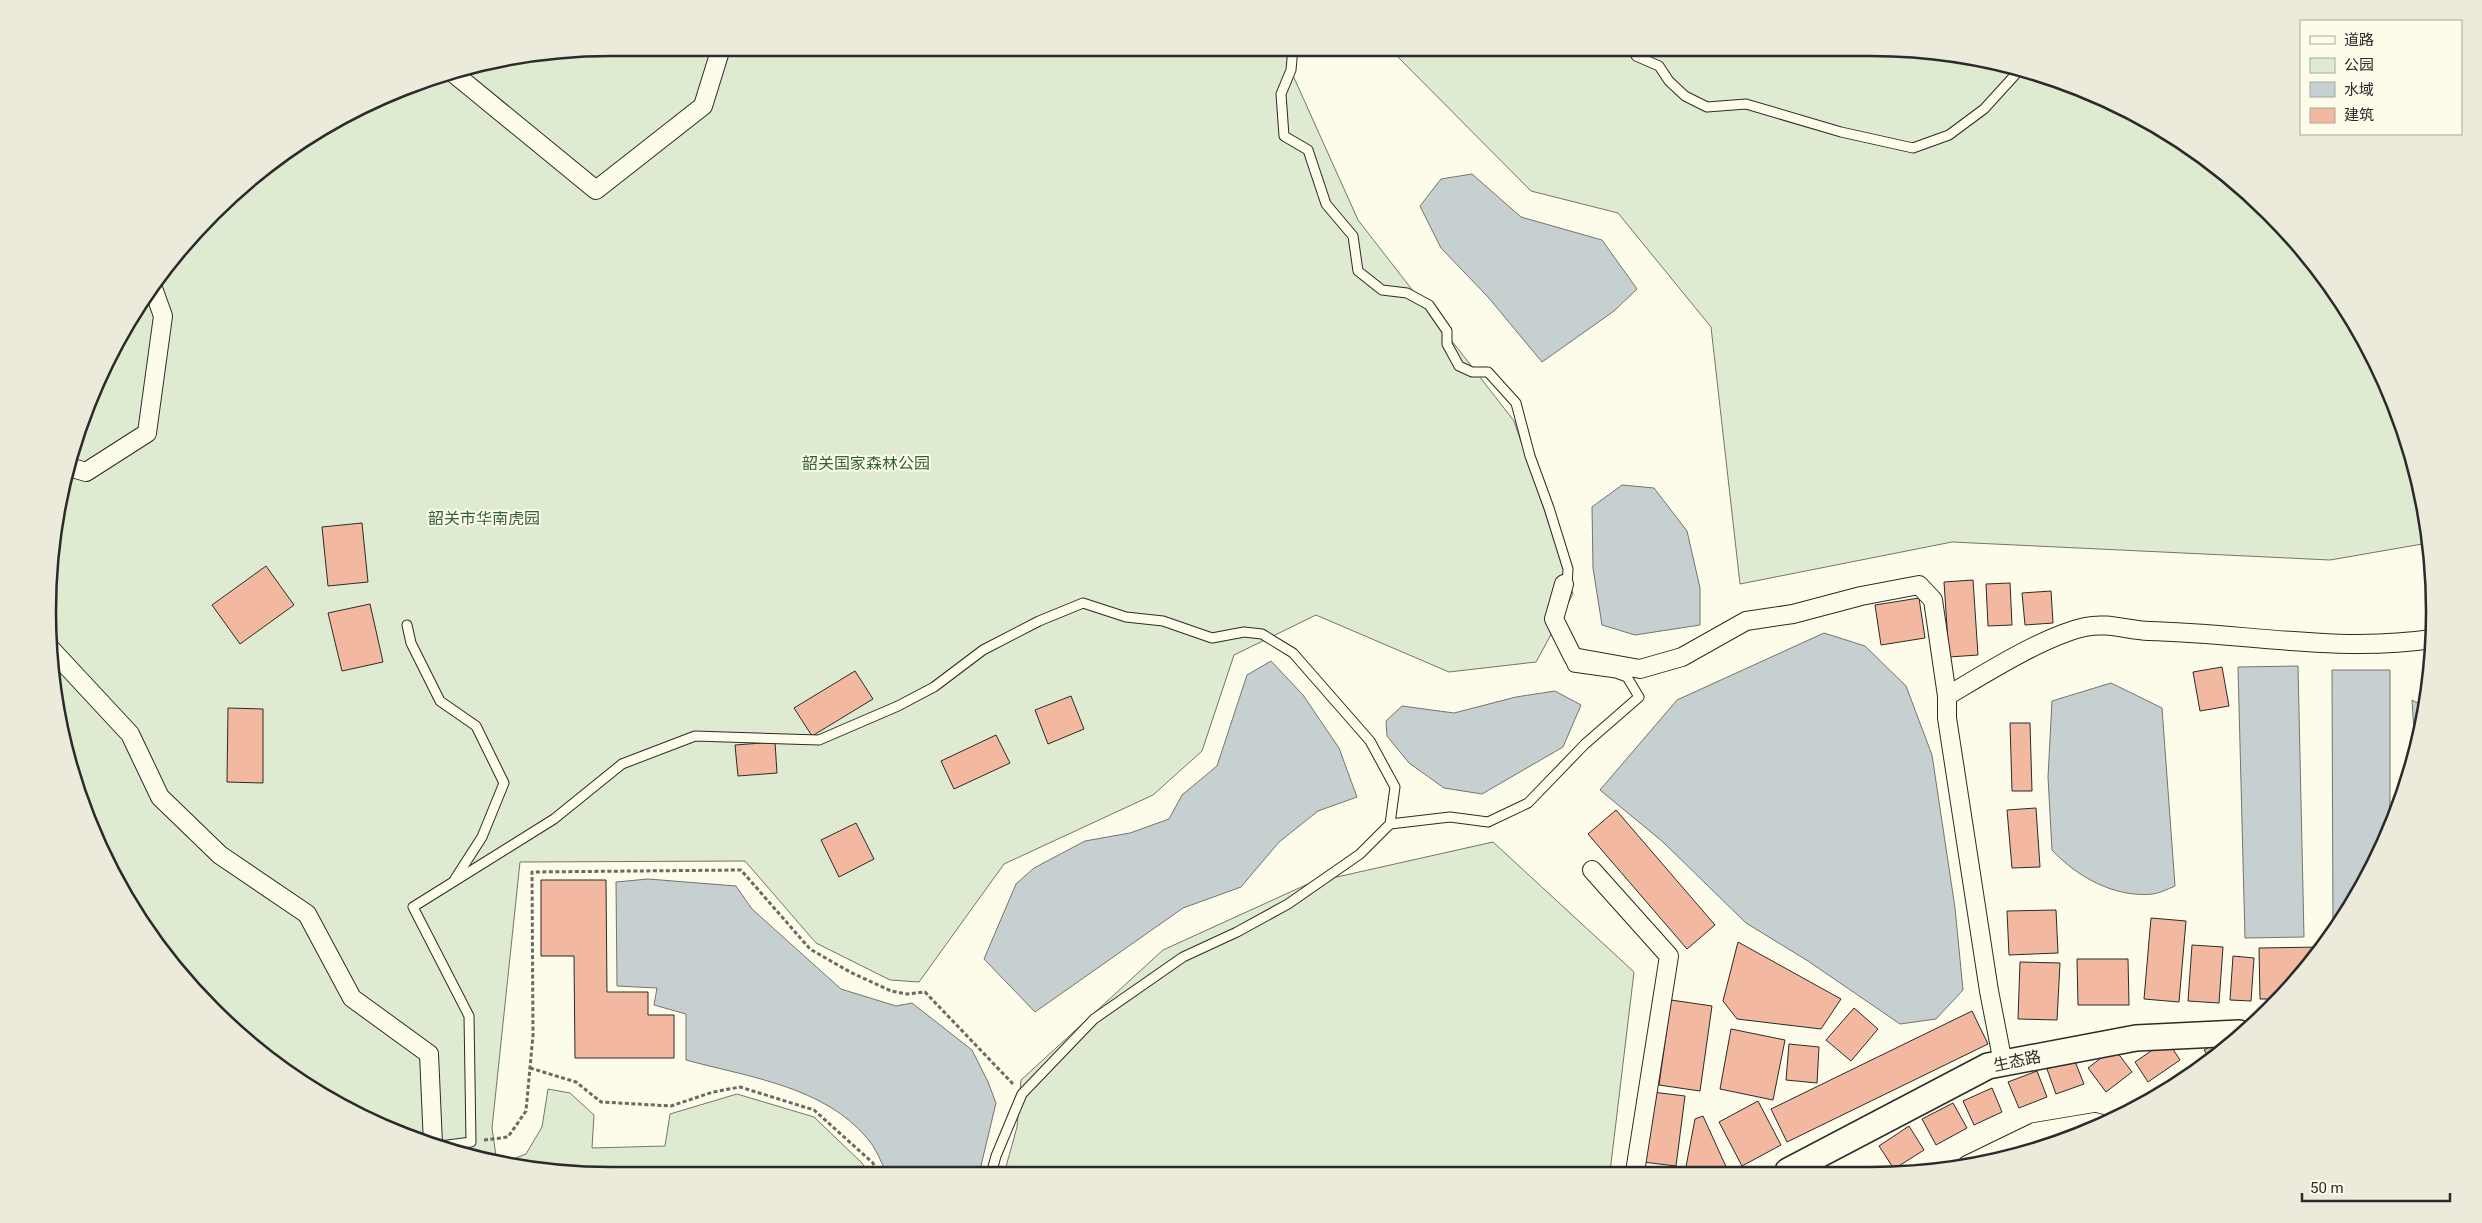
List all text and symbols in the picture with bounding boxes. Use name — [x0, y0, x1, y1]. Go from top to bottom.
legend — [2300, 20, 2462, 135]
text: 道路 — [2344, 31, 2374, 49]
text: 公园 — [2344, 56, 2374, 74]
text: 水域 — [2344, 81, 2374, 99]
text: 建筑 — [2344, 106, 2374, 124]
park label: 韶关国家森林公园 — [802, 454, 930, 473]
park label: 韶关市华南虎园 — [428, 509, 540, 528]
street label: 生态路 — [1992, 1047, 2042, 1075]
scale bar — [2302, 1170, 2450, 1202]
text: 50 m — [2310, 1179, 2344, 1197]

